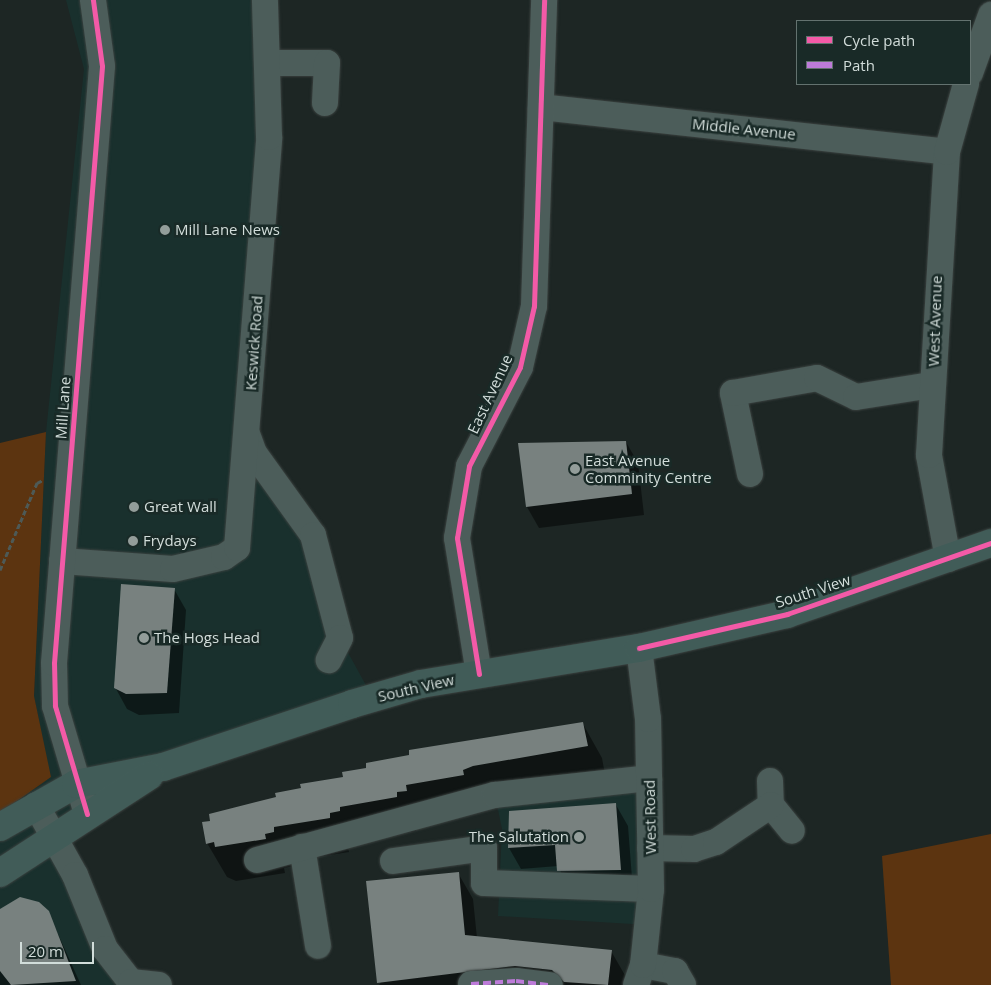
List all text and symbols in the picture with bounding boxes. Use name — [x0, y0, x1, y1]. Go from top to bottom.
legend — [796, 20, 971, 85]
text: Cycle path — [843, 30, 915, 50]
text: Path — [843, 55, 875, 75]
street label: Middle Avenue — [691, 115, 797, 143]
place label: Mill Lane News — [175, 221, 280, 239]
marker: Mill Lane News — [159, 224, 171, 236]
street label: West Avenue — [924, 275, 946, 367]
street label: Keswick Road — [242, 295, 266, 391]
street label: East Avenue — [464, 352, 516, 436]
street label: Mill Lane — [52, 376, 74, 440]
place label: East Avenue Comminity Centre — [585, 451, 712, 486]
marker: East Avenue Comminity Centre — [569, 463, 581, 475]
place label: Great Wall — [144, 498, 217, 516]
marker: Great Wall — [128, 501, 140, 513]
place label: Frydays — [143, 532, 197, 550]
marker: Frydays — [127, 535, 139, 547]
street label: South View — [773, 570, 853, 612]
place label: The Hogs Head — [154, 629, 260, 647]
marker: The Hogs Head — [138, 632, 150, 644]
street label: South View — [376, 670, 456, 706]
street label: West Road — [640, 780, 660, 854]
place label: The Salutation — [469, 828, 569, 846]
marker: The Salutation — [573, 831, 585, 843]
scale bar — [22, 932, 96, 964]
text: 20 m — [28, 941, 63, 961]

